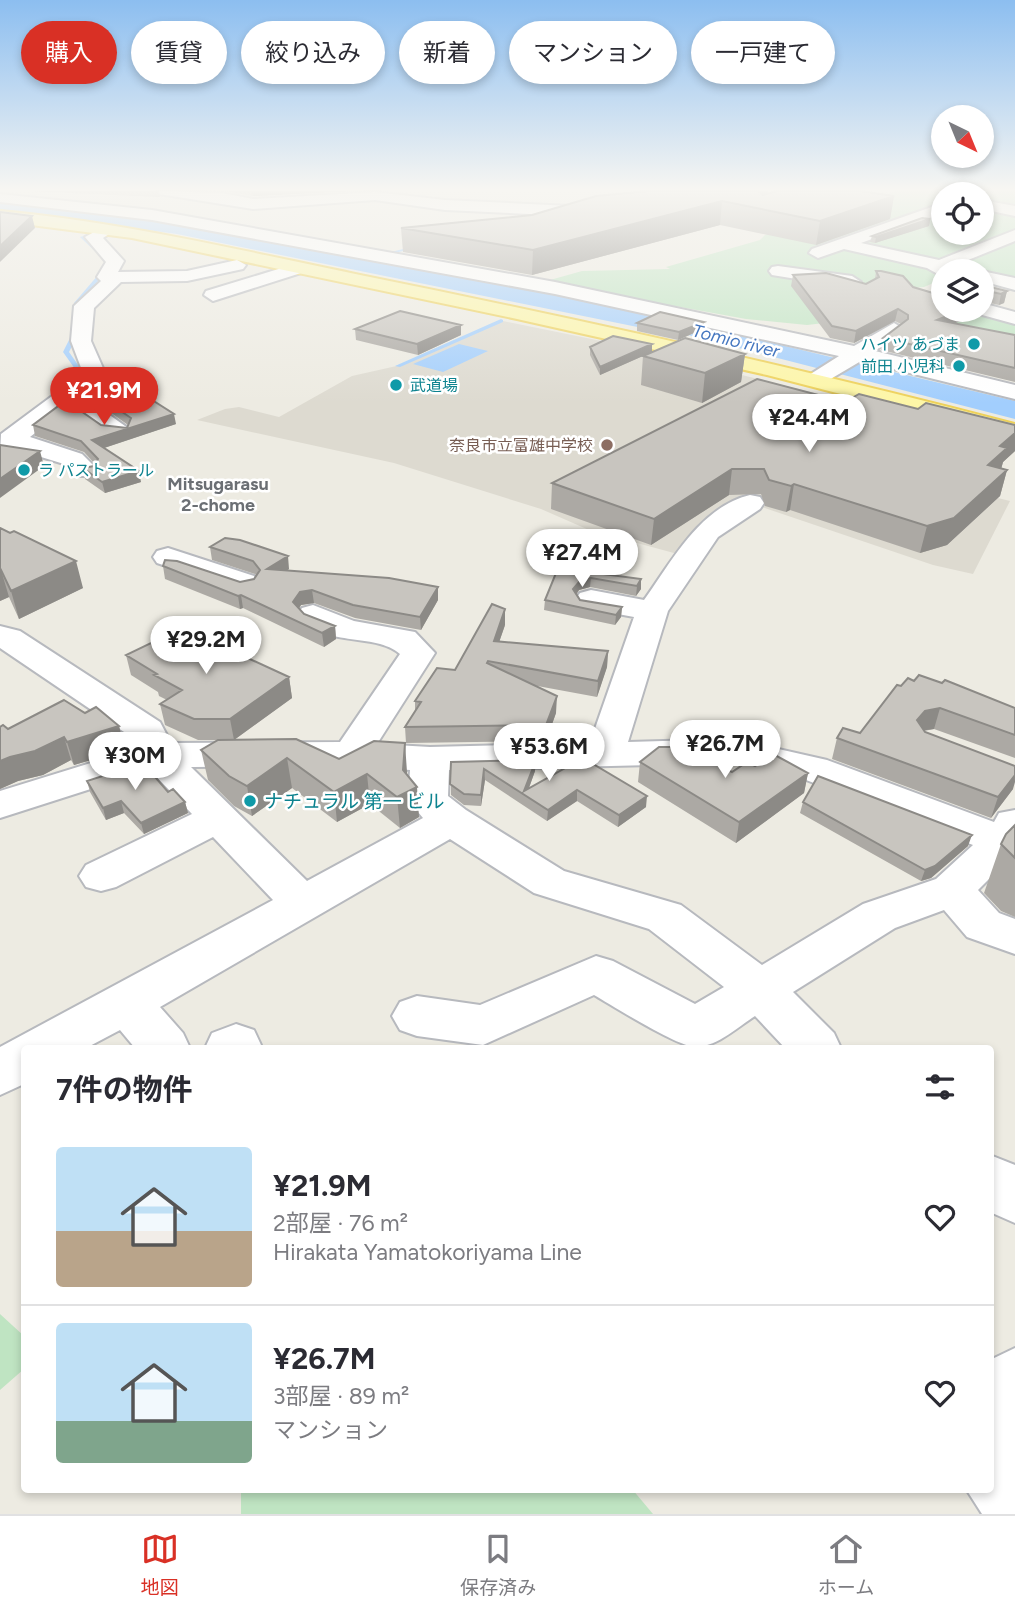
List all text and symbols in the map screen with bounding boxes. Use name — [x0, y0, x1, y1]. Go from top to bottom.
chip: 購入 — [21, 21, 117, 84]
chip: 賃貸 — [131, 21, 227, 84]
chip: 絞り込み — [241, 21, 385, 84]
chip: 新着 — [399, 21, 495, 84]
chip: マンション — [509, 21, 677, 84]
chip: 一戸建て — [691, 21, 835, 84]
north arrow — [931, 105, 994, 168]
map controls — [931, 105, 994, 322]
button: locate — [931, 182, 994, 245]
button: layers — [931, 259, 994, 322]
water label: Tomio river — [690, 320, 783, 363]
place label: ハイツ あづま — [860, 335, 960, 354]
marker: ハイツ あづま — [966, 336, 982, 352]
place label: 前田 小児科 — [861, 357, 945, 376]
marker: 前田 小児科 — [951, 358, 967, 374]
pin: ¥21.9M — [47, 368, 161, 427]
text: ¥21.9M — [66, 376, 142, 404]
place label: 武道場 — [410, 376, 458, 395]
marker: 武道場 — [388, 377, 404, 393]
pin: ¥24.4M — [752, 394, 866, 454]
text: ¥24.4M — [768, 403, 850, 431]
place label: 奈良市立富雄中学校 — [449, 436, 593, 455]
marker: 奈良市立富雄中学校 — [599, 437, 615, 453]
place label: ラ パストラール — [38, 461, 154, 480]
marker: ラ パストラール — [16, 462, 32, 478]
district label: Mitsugarasu 2-chome — [167, 473, 269, 516]
pin: ¥27.4M — [525, 530, 639, 589]
text: ¥27.4M — [542, 538, 622, 566]
pin: ¥29.2M — [149, 616, 263, 676]
text: ¥29.2M — [166, 625, 246, 653]
pin: ¥26.7M — [668, 720, 782, 780]
pin: ¥53.6M — [492, 724, 606, 783]
text: ¥26.7M — [686, 729, 764, 757]
pin: ¥30M — [94, 732, 176, 792]
text: ¥53.6M — [510, 732, 588, 760]
text: ¥30M — [104, 741, 166, 769]
place label: ナチュラル 第一 ビル — [264, 790, 444, 813]
marker: ナチュラル 第一 ビル — [242, 793, 258, 809]
icon: filters — [921, 1068, 959, 1106]
text: 7件の物件 — [56, 1071, 193, 1108]
text: ¥21.9M — [273, 1167, 371, 1204]
icon: home — [112, 1175, 196, 1259]
icon: heart — [921, 1198, 959, 1236]
text: 2部屋 · 76 m² — [273, 1209, 408, 1237]
text: Hirakata Yamatokoriyama Line — [273, 1238, 582, 1266]
text: ¥26.7M — [273, 1340, 375, 1377]
icon: home — [112, 1351, 196, 1435]
icon: heart — [921, 1374, 959, 1412]
text: 3部屋 · 89 m² — [273, 1382, 409, 1410]
text: マンション — [273, 1416, 388, 1444]
tab: 地図 — [141, 1530, 179, 1599]
tab: 保存済み — [460, 1530, 536, 1599]
tab: ホーム — [818, 1530, 874, 1599]

